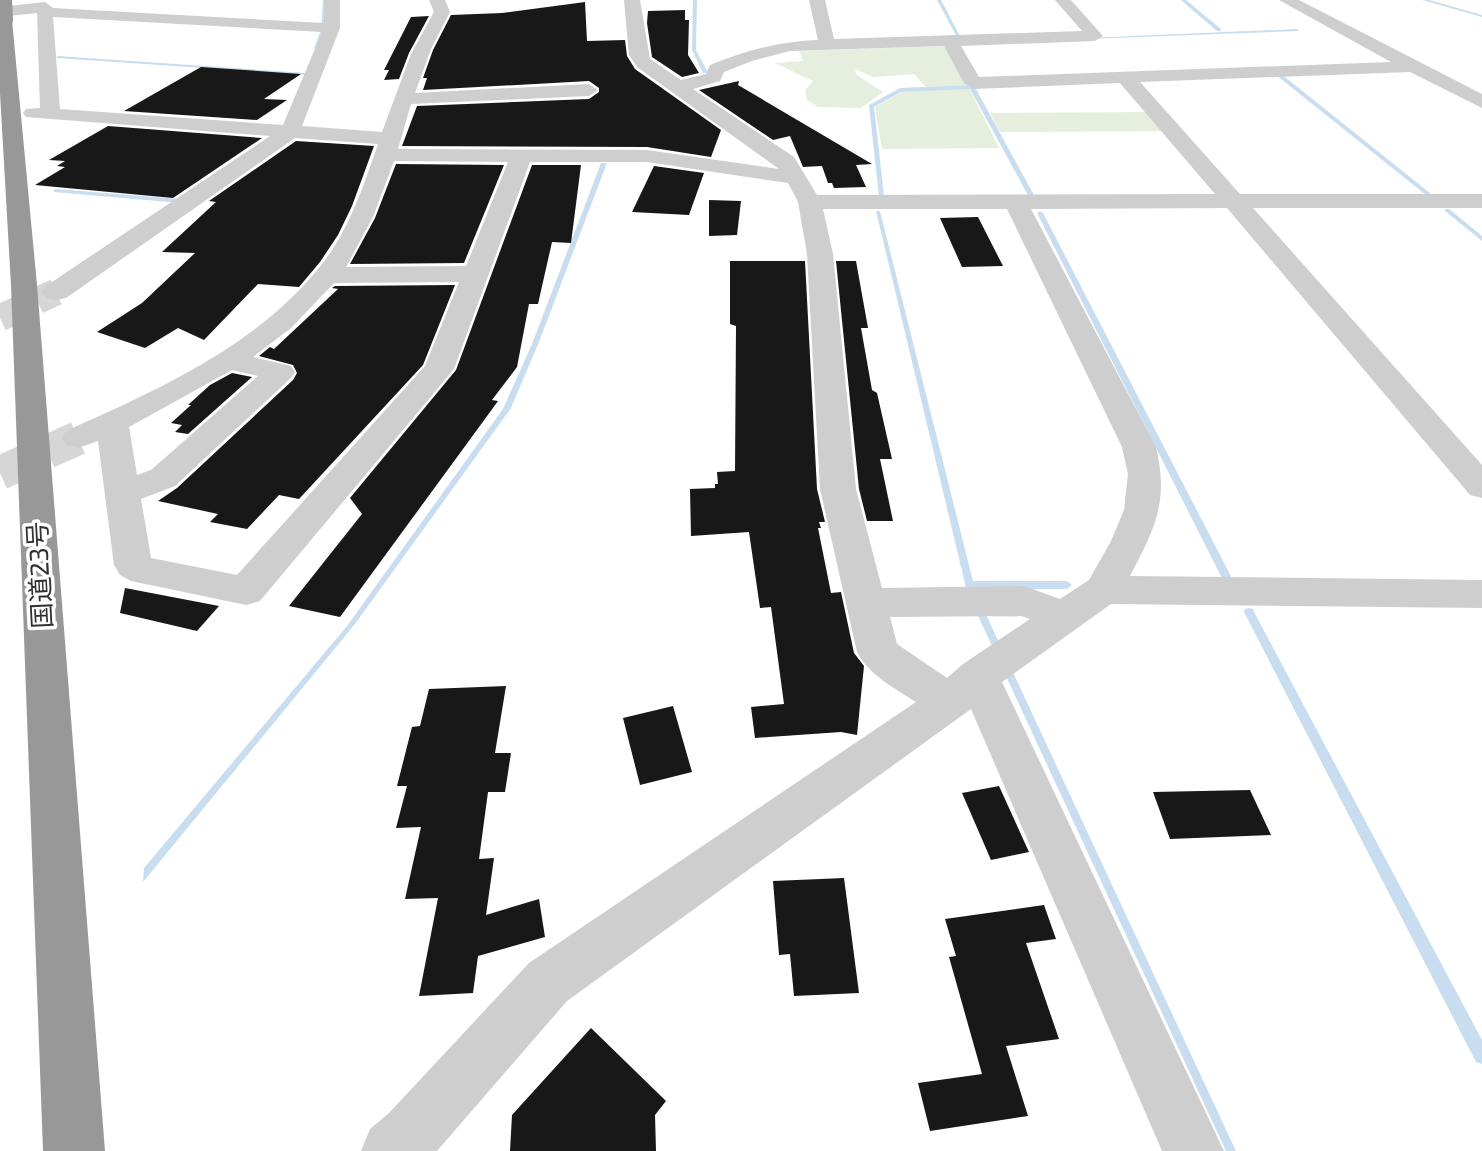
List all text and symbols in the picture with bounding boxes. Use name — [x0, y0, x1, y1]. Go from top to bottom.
street label: 国道23号 — [20, 521, 57, 629]

